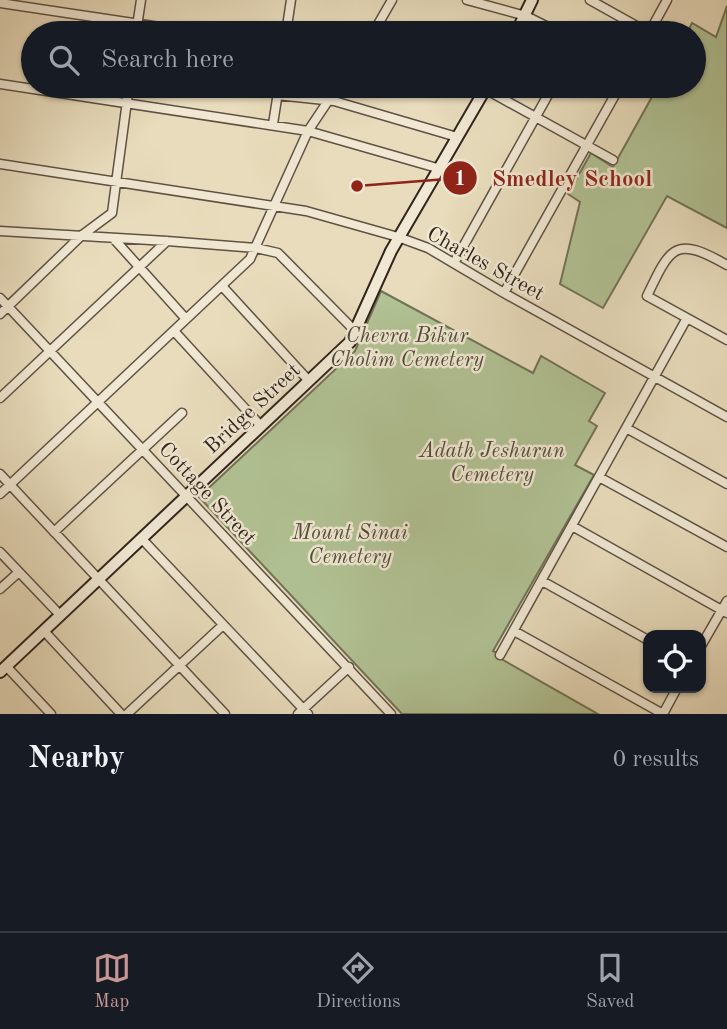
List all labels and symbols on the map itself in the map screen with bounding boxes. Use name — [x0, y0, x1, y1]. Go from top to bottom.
callout: Smedley School — [443, 156, 666, 200]
text: Smedley School — [492, 168, 652, 191]
text: 1 — [454, 169, 466, 190]
street label: Charles Street — [423, 224, 547, 305]
park label: Chevra Bikur Cholim Cemetery — [330, 326, 484, 371]
street label: Bridge Street — [201, 360, 305, 458]
street label: Cottage Street — [154, 439, 260, 549]
park label: Adath Jeshurun Cemetery — [418, 441, 565, 486]
park label: Mount Sinai Cemetery — [291, 523, 408, 568]

